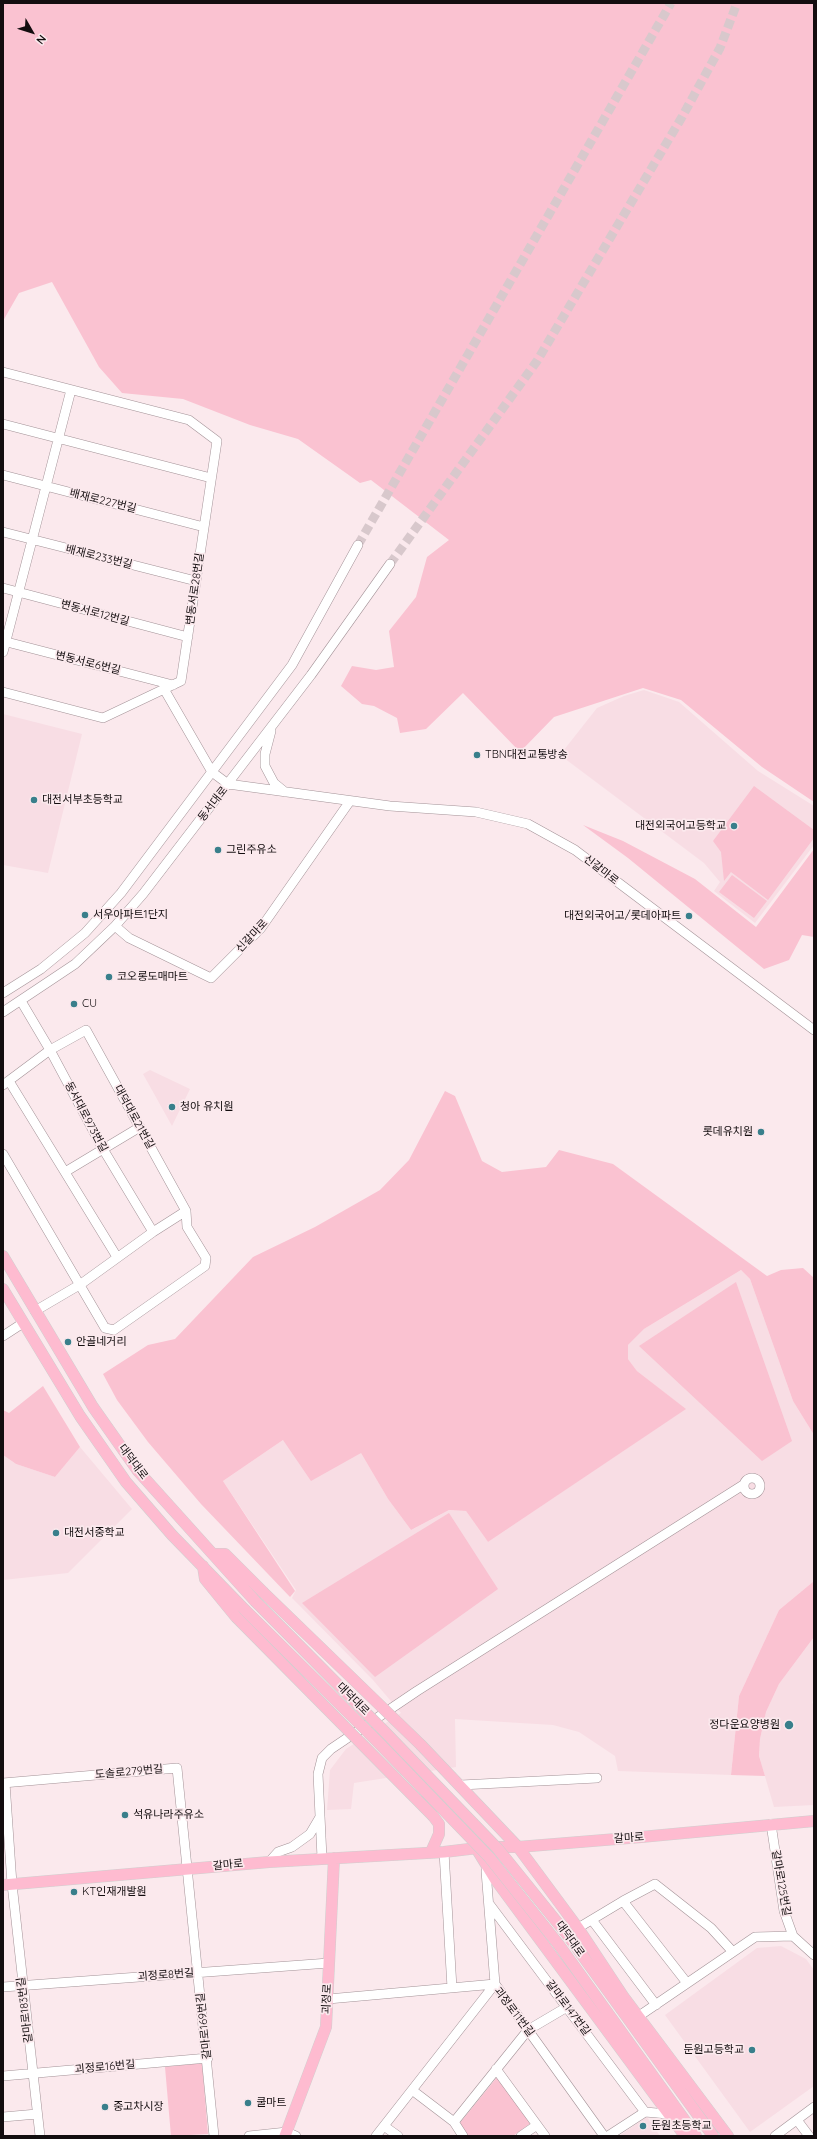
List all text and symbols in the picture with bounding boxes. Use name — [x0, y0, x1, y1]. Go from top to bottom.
north arrow — [12, 12, 52, 52]
text: N — [33, 32, 49, 47]
street label: 배재로227번길 — [68, 486, 138, 516]
street label: 배재로233번길 — [64, 542, 134, 572]
street label: 변동서로28번길 — [183, 552, 207, 626]
street label: 변동서로12번길 — [59, 597, 131, 629]
street label: 변동서로6번길 — [54, 649, 122, 677]
place label: TBN대전교통방송 — [485, 748, 568, 762]
marker: TBN대전교통방송 — [472, 750, 482, 760]
street label: 동서대로 — [195, 784, 231, 824]
place label: 대전서부초등학교 — [42, 793, 123, 807]
marker: 대전서부초등학교 — [29, 795, 39, 805]
place label: 대전외국어고등학교 — [635, 819, 726, 833]
marker: 대전외국어고등학교 — [729, 821, 739, 831]
place label: 그린주유소 — [226, 843, 277, 857]
marker: 그린주유소 — [213, 845, 223, 855]
street label: 신갈마로 — [581, 852, 621, 888]
place label: 서우아파트1단지 — [93, 908, 168, 922]
place label: 대전외국어고/롯데아파트 — [564, 909, 681, 923]
marker: 서우아파트1단지 — [80, 910, 90, 920]
marker: 대전외국어고/롯데아파트 — [684, 911, 694, 921]
street label: 신갈마로 — [233, 917, 271, 955]
place label: 코오롱도매마트 — [117, 970, 188, 984]
marker: 코오롱도매마트 — [104, 972, 114, 982]
place label: CU — [82, 997, 97, 1011]
marker: CU — [69, 999, 79, 1009]
street label: 동서대로973번길 — [62, 1079, 110, 1155]
street label: 대덕대로21번길 — [111, 1083, 157, 1151]
place label: 청아 유치원 — [180, 1100, 234, 1114]
marker: 청아 유치원 — [167, 1102, 177, 1112]
place label: 롯데유치원 — [702, 1125, 753, 1139]
marker: 롯데유치원 — [756, 1127, 766, 1137]
place label: 안골네거리 — [76, 1335, 127, 1349]
marker: 안골네거리 — [63, 1337, 73, 1347]
street label: 대덕대로 — [116, 1442, 150, 1482]
place label: 대전서중학교 — [64, 1526, 125, 1540]
marker: 대전서중학교 — [51, 1528, 61, 1538]
street label: 대덕대로 — [334, 1680, 372, 1718]
place label: 정다운요양병원 — [709, 1718, 780, 1732]
marker: 정다운요양병원 — [783, 1719, 795, 1731]
street label: 도솔로279번길 — [94, 1762, 164, 1782]
place label: 석유나라주유소 — [133, 1808, 204, 1822]
marker: 석유나라주유소 — [120, 1810, 130, 1820]
street label: 갈마로 — [613, 1830, 645, 1846]
street label: 갈마로125번길 — [769, 1849, 793, 1917]
street label: 갈마로 — [212, 1857, 244, 1873]
place label: KT인재개발원 — [82, 1885, 147, 1899]
marker: KT인재개발원 — [69, 1887, 79, 1897]
street label: 대덕대로 — [553, 1919, 587, 1959]
street label: 괴정로8번길 — [137, 1966, 195, 1984]
street label: 갈마로183번길 — [14, 1976, 36, 2044]
street label: 갈마로147번길 — [543, 1978, 593, 2038]
street label: 괴정로 — [320, 1983, 334, 2015]
street label: 괴정로11번길 — [491, 1985, 537, 2039]
street label: 갈마로169번길 — [194, 1992, 214, 2060]
place label: 둔원고등학교 — [683, 2043, 744, 2057]
marker: 둔원고등학교 — [747, 2045, 757, 2055]
street label: 괴정로16번길 — [74, 2058, 136, 2076]
place label: 쿨마트 — [256, 2096, 286, 2110]
marker: 쿨마트 — [243, 2098, 253, 2108]
place label: 중고차시장 — [113, 2100, 164, 2114]
marker: 중고차시장 — [100, 2102, 110, 2112]
place label: 둔원초등학교 — [651, 2119, 712, 2133]
marker: 둔원초등학교 — [638, 2121, 648, 2131]

